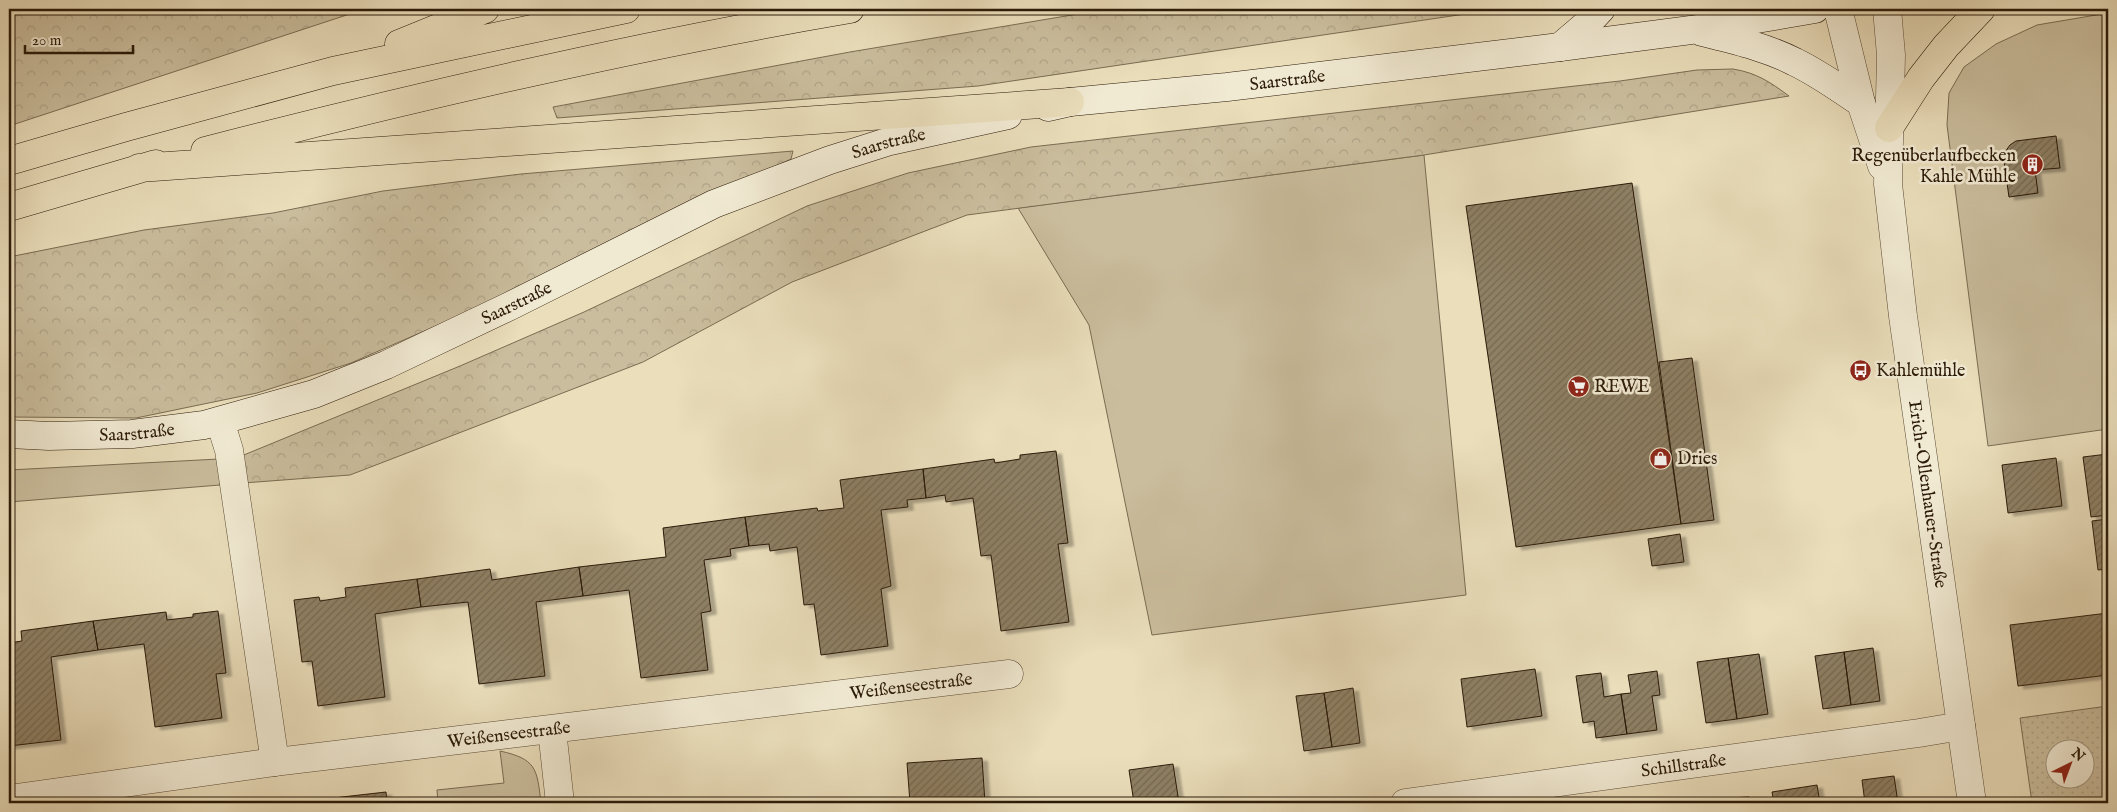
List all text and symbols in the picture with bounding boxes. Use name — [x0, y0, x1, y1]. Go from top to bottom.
scale bar — [25, 22, 132, 54]
text: 20 m — [32, 31, 62, 50]
street label: Saarstraße — [1248, 65, 1327, 97]
street label: Saarstraße — [849, 123, 928, 165]
place label: Regenüberlaufbecken Kahle Mühle — [1851, 145, 2016, 189]
building icon: Regenüberlaufbecken Kahle Mühle — [2020, 153, 2044, 177]
street label: Saarstraße — [478, 277, 556, 331]
bus stop icon: Kahlemühle — [1848, 358, 1872, 382]
place label: Kahlemühle — [1876, 360, 1965, 383]
supermarket icon: REWE — [1566, 374, 1590, 398]
place label: REWE — [1594, 376, 1650, 399]
street label: Erich-Ollenhauer-Straße — [1902, 399, 1951, 590]
street label: Saarstraße — [99, 419, 176, 448]
shop icon: Dries — [1649, 446, 1673, 470]
place label: Dries — [1677, 448, 1717, 471]
street label: Weißenseestraße — [848, 668, 974, 706]
street label: Weißenseestraße — [446, 717, 572, 754]
north arrow — [2044, 740, 2094, 790]
text: N — [2067, 744, 2089, 766]
street label: Schillstraße — [1640, 749, 1728, 784]

